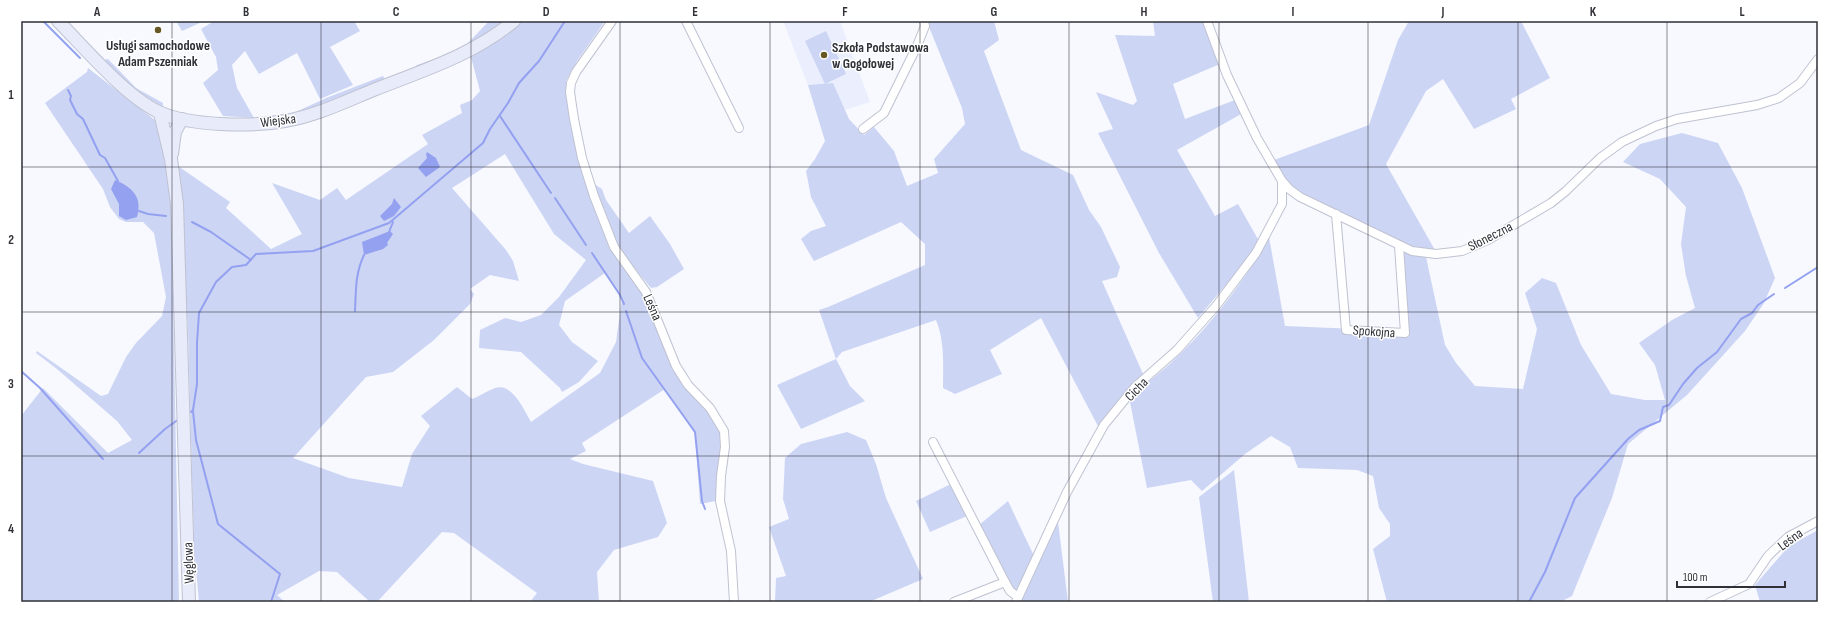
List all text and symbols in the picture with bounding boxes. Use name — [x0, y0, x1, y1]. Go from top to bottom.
text: A — [93, 4, 101, 20]
text: B — [243, 4, 249, 20]
text: C — [393, 4, 400, 20]
text: D — [543, 4, 550, 20]
text: E — [692, 4, 698, 20]
text: F — [842, 4, 848, 20]
text: G — [991, 4, 998, 20]
text: H — [1141, 4, 1148, 20]
text: I — [1292, 4, 1295, 20]
text: J — [1441, 4, 1445, 20]
text: K — [1590, 4, 1597, 20]
text: L — [1739, 4, 1745, 20]
marker: Usługi samochodowe Adam Pszenniak — [153, 25, 163, 35]
place label: Usługi samochodowe Adam Pszenniak — [106, 37, 210, 70]
place label: Szkoła Podstawowa w Gogołowej — [832, 39, 929, 72]
marker: Szkoła Podstawowa w Gogołowej — [819, 50, 829, 60]
text: 1 — [8, 87, 14, 103]
street label: Wiejska — [259, 110, 297, 131]
street label: Słoneczna — [1465, 218, 1515, 255]
text: 2 — [8, 232, 14, 248]
street label: Leśna — [639, 291, 666, 323]
street label: Spokojna — [1352, 322, 1396, 341]
street label: Cicha — [1121, 374, 1152, 405]
text: 3 — [8, 376, 14, 392]
text: 4 — [8, 521, 14, 537]
street label: Leśna — [1774, 525, 1806, 554]
street label: Węglowa — [179, 542, 198, 584]
scale bar — [1677, 563, 1785, 589]
text: 100 m — [1683, 570, 1708, 585]

